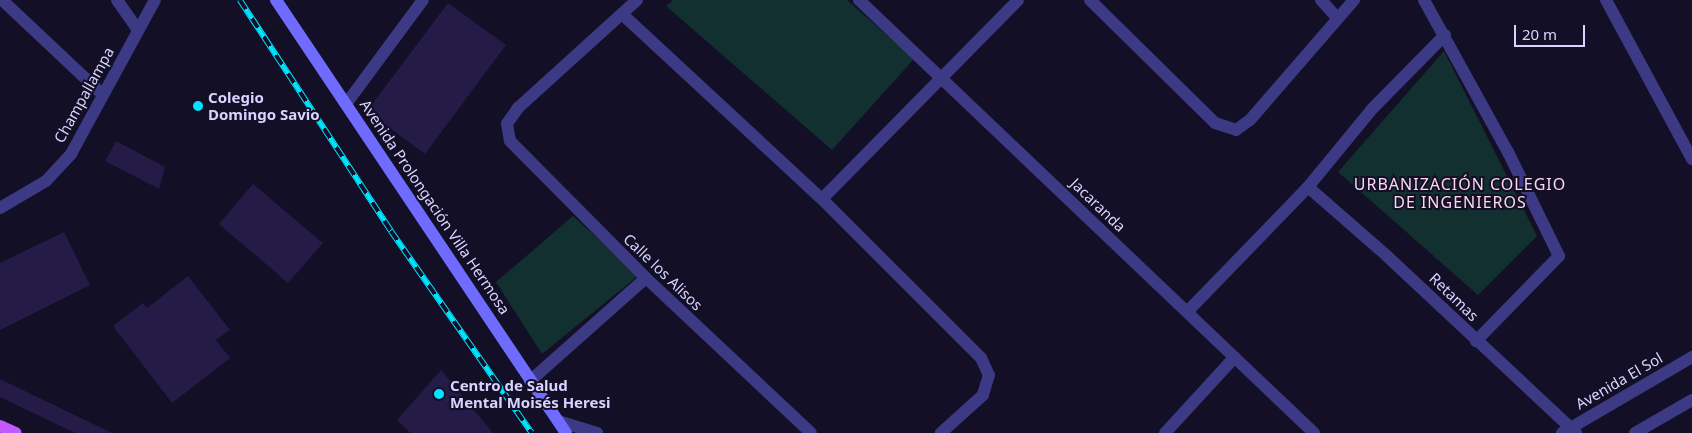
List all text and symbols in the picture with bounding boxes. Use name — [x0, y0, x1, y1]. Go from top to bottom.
scale bar — [1517, 15, 1588, 47]
text: 20 m — [1522, 24, 1557, 44]
street label: Champallampa — [50, 44, 118, 146]
place label: Colegio Domingo Savio — [208, 88, 320, 123]
street label: Avenida Prolongación Villa Hermosa — [356, 96, 514, 318]
marker: Colegio Domingo Savio — [192, 100, 204, 112]
street label: Jacaranda — [1067, 174, 1129, 236]
district label: URBANIZACIÓN COLEGIO DE INGENIEROS — [1351, 174, 1569, 212]
street label: Calle los Alisos — [620, 230, 706, 314]
street label: Retamas — [1426, 269, 1482, 325]
street label: Avenida El Sol — [1572, 349, 1666, 413]
place label: Centro de Salud Mental Moisés Heresi — [450, 376, 610, 411]
marker: Centro de Salud Mental Moisés Heresi — [432, 387, 446, 401]

